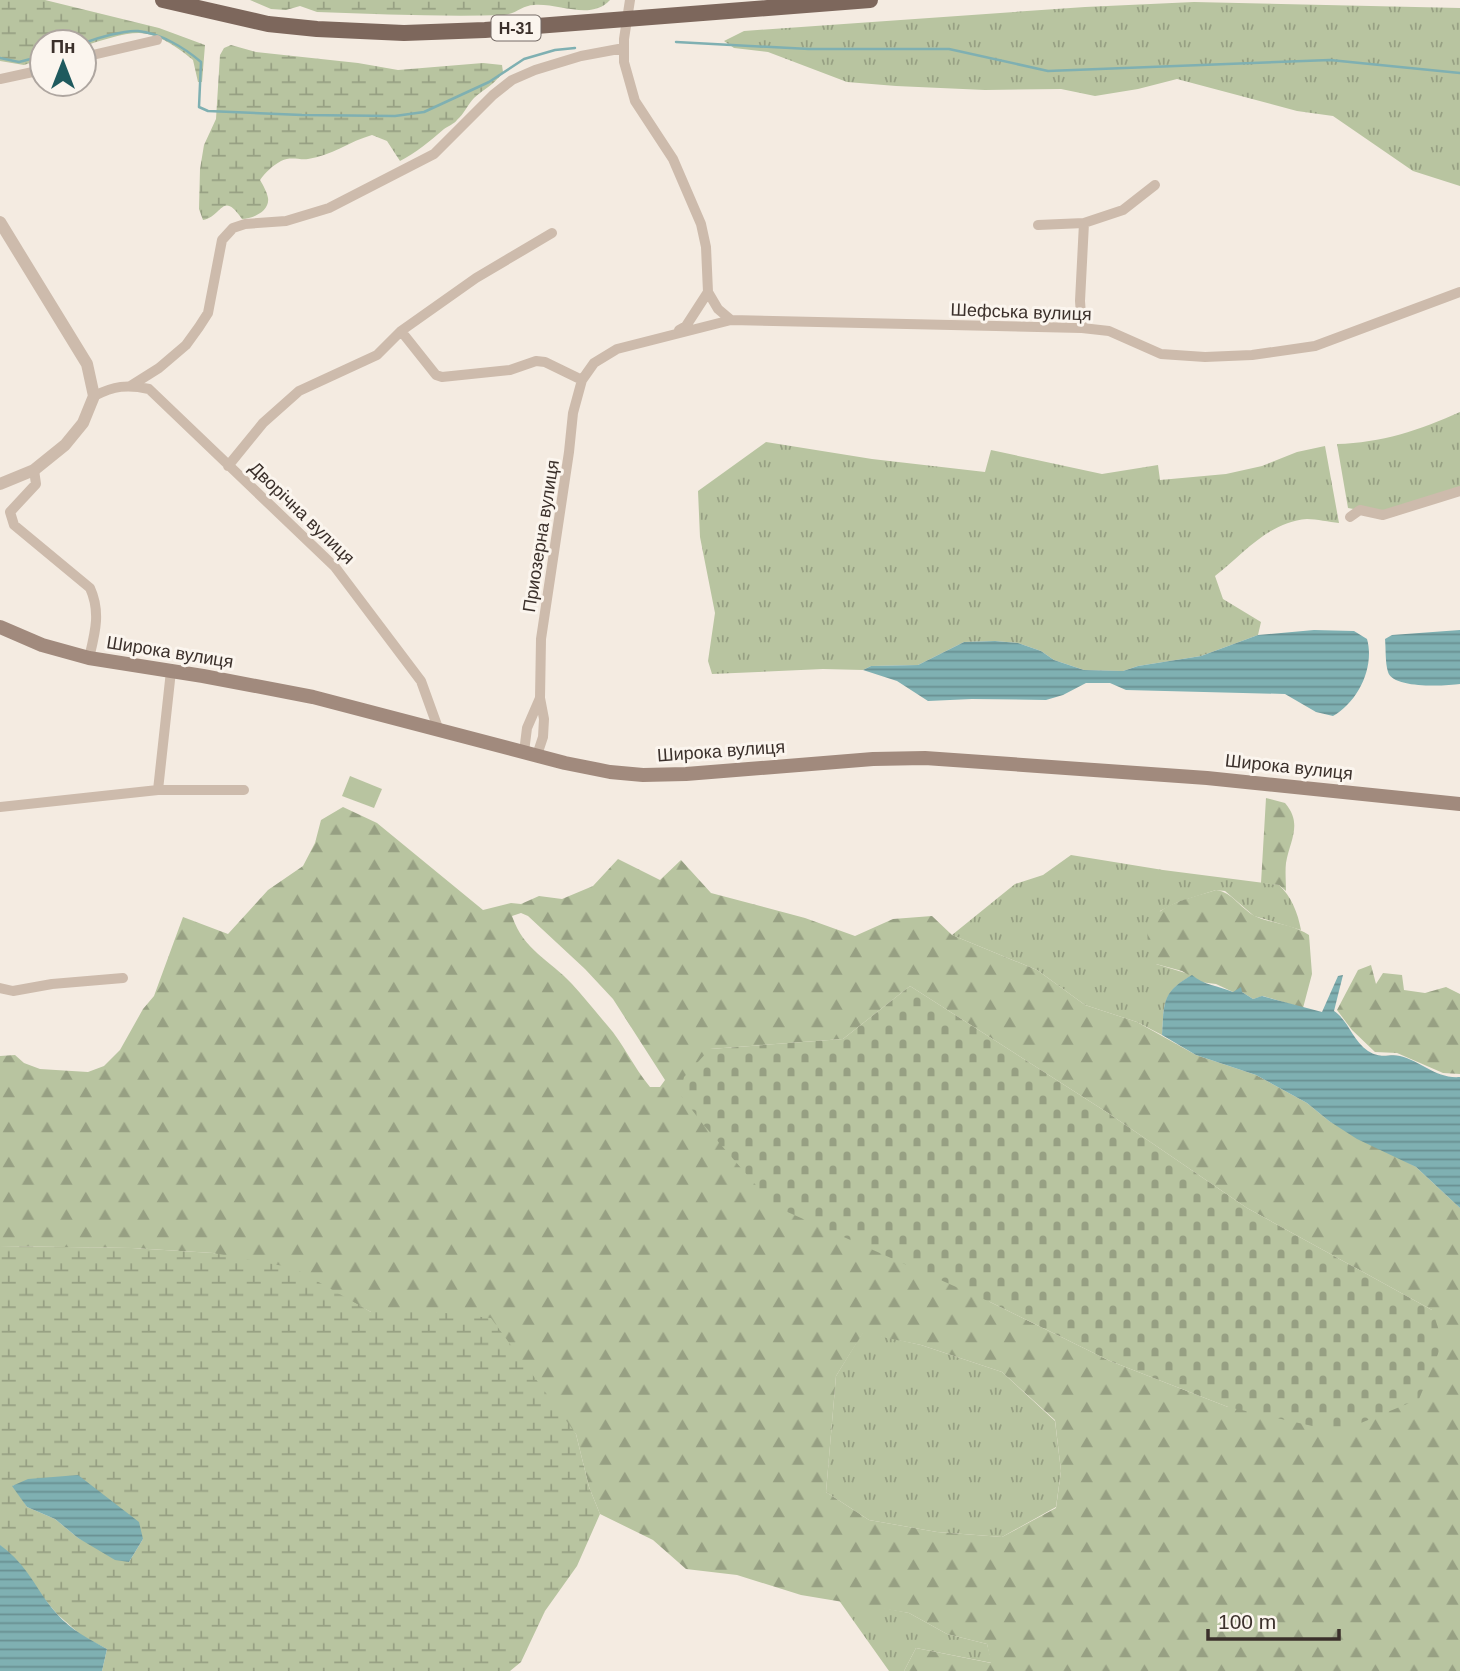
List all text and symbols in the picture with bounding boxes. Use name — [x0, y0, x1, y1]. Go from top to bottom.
road number: Н-31 — [491, 16, 540, 40]
north arrow — [28, 28, 98, 98]
text: Пн — [50, 36, 76, 57]
street label: Шефська вулиця — [950, 300, 1092, 324]
street label: Дворічна вулиця — [245, 458, 359, 568]
street label: Приозерна вулиця — [519, 458, 563, 614]
street label: Широка вулиця — [105, 632, 235, 672]
street label: Широка вулиця — [656, 737, 786, 765]
street label: Широка вулиця — [1224, 750, 1354, 784]
scale bar — [1208, 1598, 1339, 1642]
text: 100 m — [1218, 1610, 1276, 1633]

